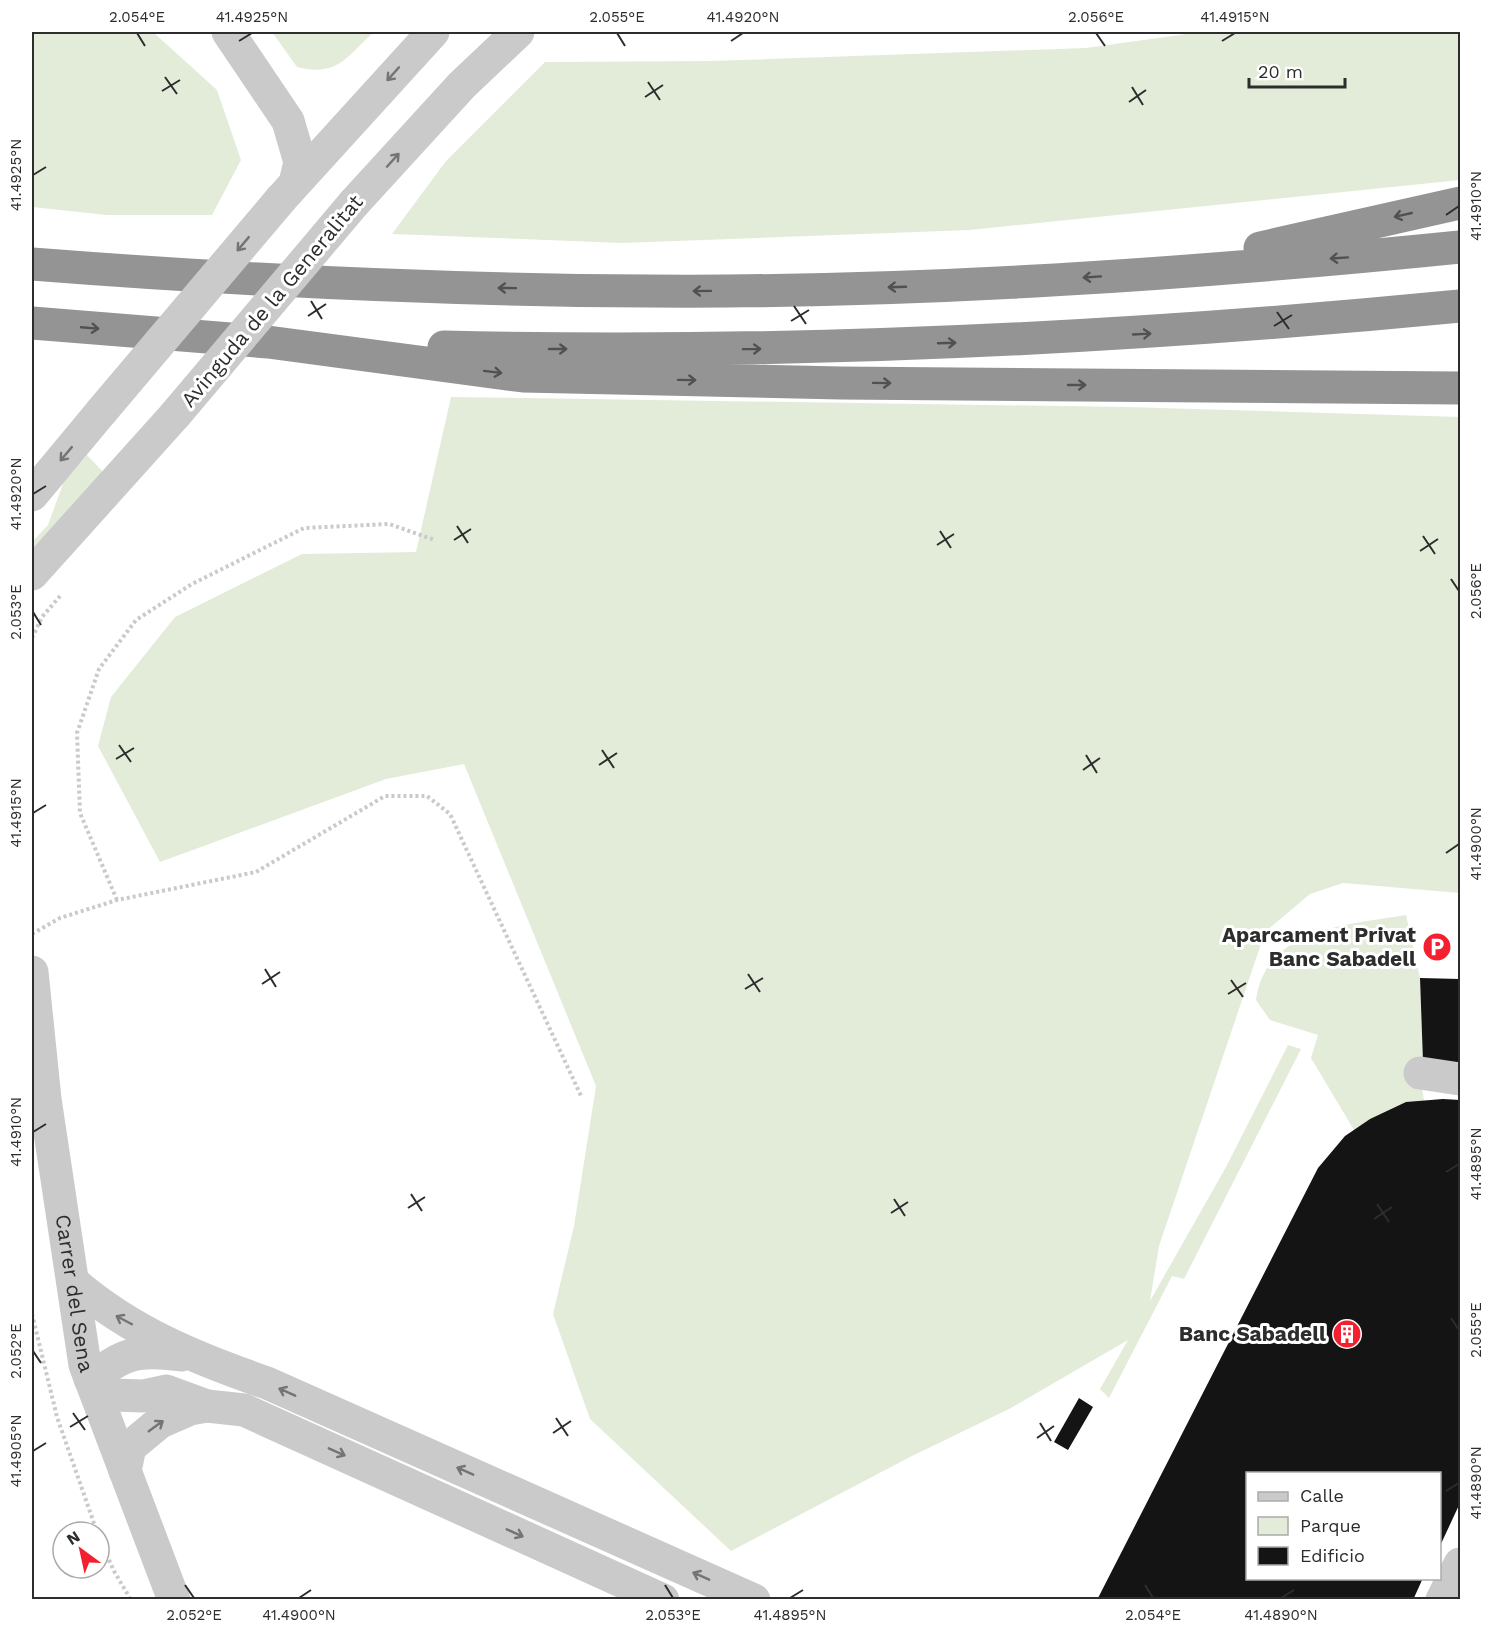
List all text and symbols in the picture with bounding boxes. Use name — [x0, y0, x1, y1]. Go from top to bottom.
text: 2.054°E — [109, 8, 165, 26]
text: 41.4925°N — [216, 8, 288, 26]
text: 2.055°E — [589, 8, 645, 26]
text: 41.4920°N — [706, 8, 780, 26]
text: 2.056°E — [1068, 8, 1124, 26]
text: 41.4915°N — [1200, 8, 1270, 26]
scale bar — [1249, 51, 1345, 89]
text: 20 m — [1258, 61, 1303, 82]
one-way arrow — [386, 67, 400, 82]
text: 41.4925°N — [7, 139, 25, 211]
one-way arrow — [386, 153, 400, 168]
text: 41.4910°N — [1467, 171, 1485, 241]
street label: Avinguda de la Generalitat — [175, 189, 368, 412]
one-way arrow — [1394, 209, 1413, 221]
one-way arrow — [236, 236, 250, 251]
one-way arrow — [1330, 253, 1350, 264]
one-way arrow — [1082, 271, 1102, 282]
one-way arrow — [887, 281, 907, 292]
one-way arrow — [498, 282, 518, 294]
one-way arrow — [693, 285, 713, 296]
one-way arrow — [79, 323, 99, 334]
one-way arrow — [1132, 328, 1152, 339]
one-way arrow — [937, 338, 957, 349]
one-way arrow — [547, 343, 567, 355]
one-way arrow — [742, 343, 762, 355]
one-way arrow — [482, 366, 502, 377]
one-way arrow — [677, 374, 697, 385]
one-way arrow — [872, 377, 892, 389]
one-way arrow — [1067, 379, 1087, 391]
one-way arrow — [60, 446, 73, 462]
text: 41.4920°N — [7, 457, 25, 531]
text: 2.056°E — [1467, 563, 1485, 619]
text: 2.053°E — [7, 584, 25, 640]
text: 41.4915°N — [7, 778, 25, 848]
text: 41.4900°N — [1467, 807, 1485, 881]
place label: Aparcament Privat Banc Sabadell — [1222, 922, 1416, 971]
parking icon: Aparcament Privat Banc Sabadell — [1421, 931, 1453, 963]
text: 41.4910°N — [7, 1097, 25, 1167]
text: 41.4895°N — [1467, 1128, 1485, 1200]
street label: Carrer del Sena — [50, 1213, 100, 1376]
text: 2.055°E — [1467, 1302, 1485, 1358]
one-way arrow — [116, 1314, 133, 1326]
building icon: Banc Sabadell — [1331, 1318, 1363, 1350]
place label: Banc Sabadell — [1179, 1321, 1326, 1346]
text: 2.052°E — [7, 1323, 25, 1379]
one-way arrow — [278, 1386, 296, 1397]
text: 41.4905°N — [7, 1414, 25, 1488]
one-way arrow — [148, 1419, 164, 1432]
text: 41.4890°N — [1467, 1446, 1485, 1520]
one-way arrow — [328, 1447, 346, 1459]
one-way arrow — [456, 1465, 474, 1476]
legend — [1246, 1472, 1441, 1580]
text: Calle — [1300, 1485, 1344, 1506]
text: Parque — [1300, 1515, 1361, 1536]
north arrow — [51, 1520, 111, 1580]
text: N — [63, 1527, 83, 1549]
one-way arrow — [506, 1528, 524, 1539]
text: Edificio — [1300, 1545, 1365, 1566]
one-way arrow — [692, 1569, 710, 1581]
text: 2.052°E — [166, 1606, 222, 1624]
text: 41.4900°N — [262, 1606, 336, 1624]
text: 2.053°E — [645, 1606, 701, 1624]
text: 41.4895°N — [754, 1606, 826, 1624]
text: 2.054°E — [1125, 1606, 1181, 1624]
text: 41.4890°N — [1244, 1606, 1318, 1624]

